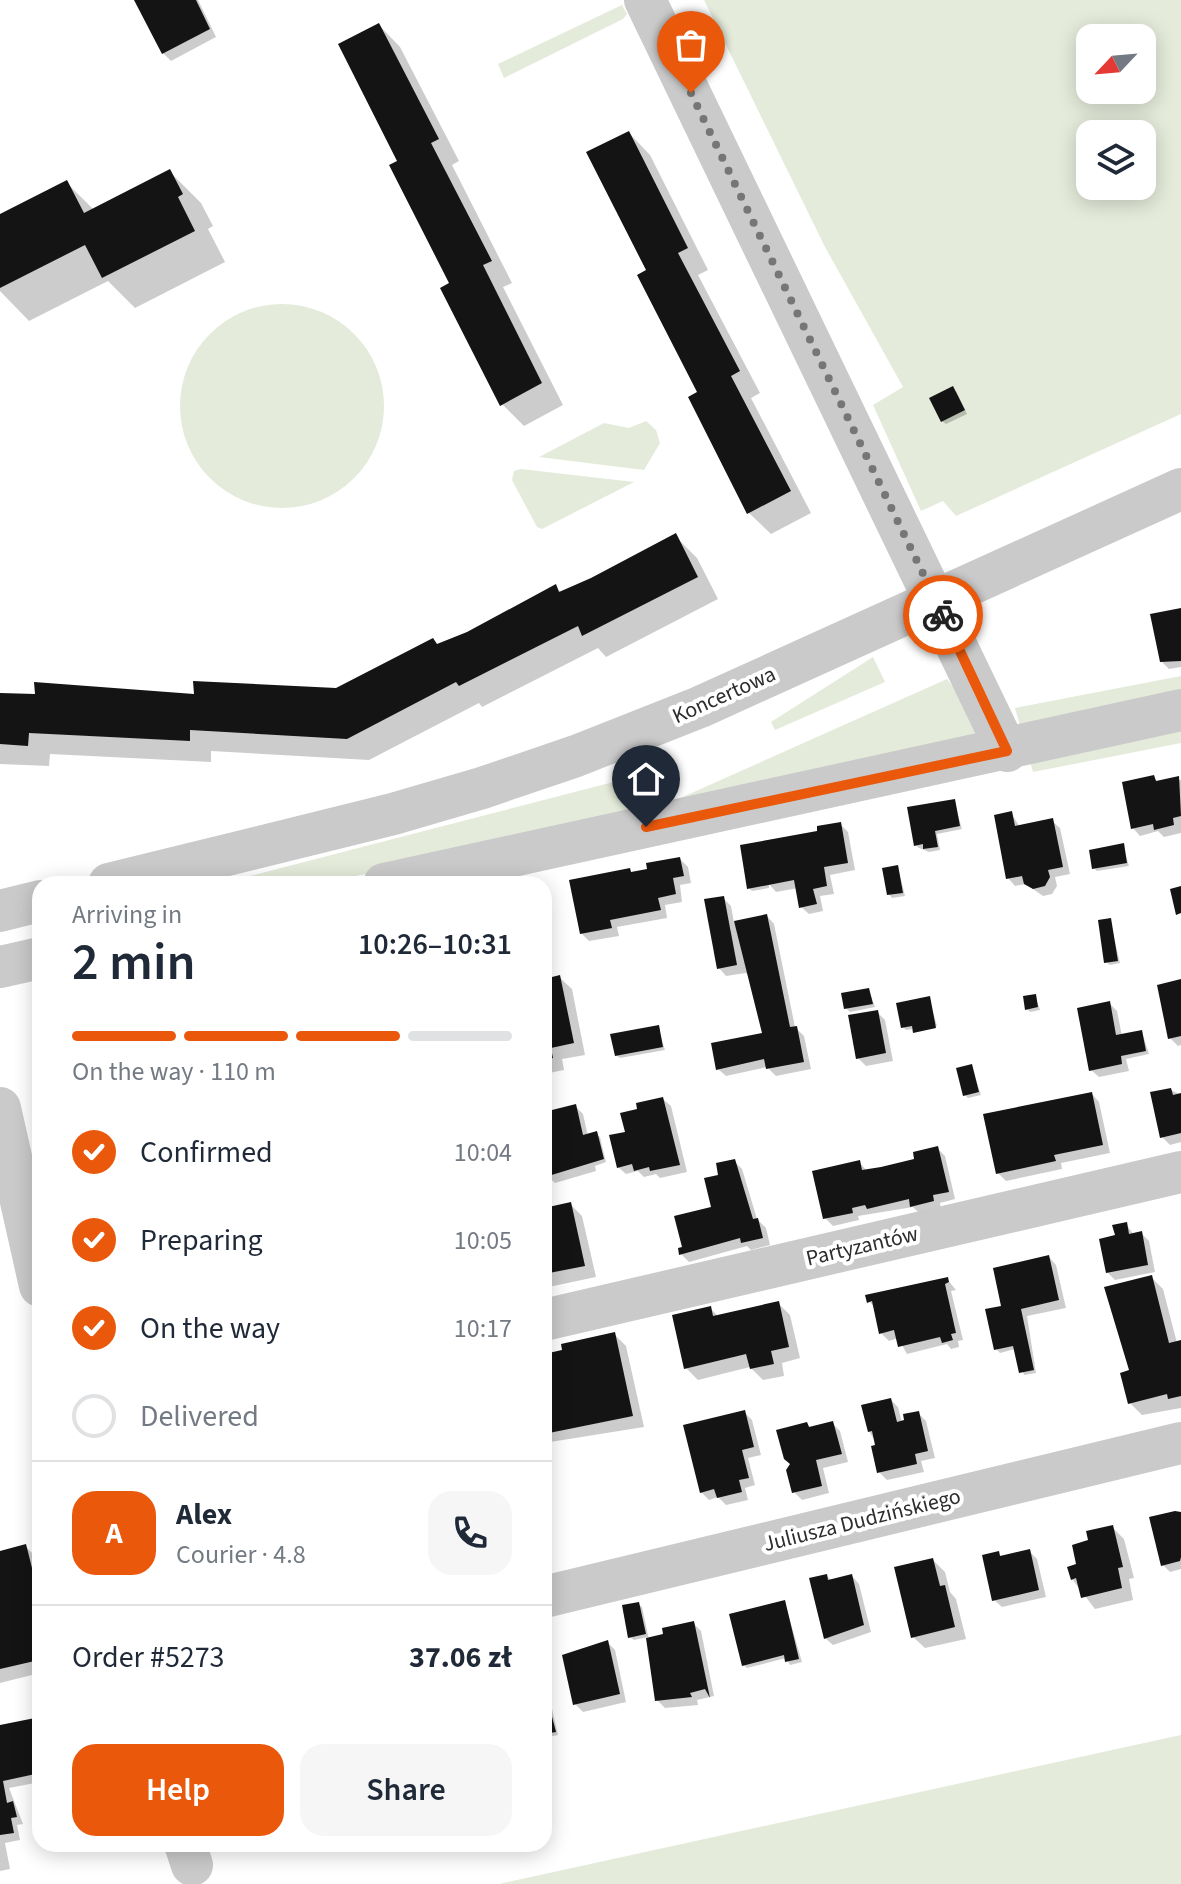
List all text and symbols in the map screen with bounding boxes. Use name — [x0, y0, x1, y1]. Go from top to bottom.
pin — [657, 11, 725, 93]
icon: bag — [669, 23, 713, 67]
north arrow — [1076, 24, 1156, 104]
map controls — [1076, 24, 1156, 200]
button: layers — [1076, 120, 1156, 200]
courier — [903, 575, 983, 655]
icon: bike — [921, 593, 965, 637]
street label: Koncertowa — [667, 658, 781, 732]
pin — [612, 745, 680, 827]
icon: home — [624, 757, 668, 801]
text: Arriving in — [72, 896, 182, 933]
text: 10:26–10:31 — [358, 923, 512, 966]
text: 2 min — [72, 926, 196, 1000]
text: On the way · 110 m — [72, 1053, 276, 1090]
icon: check — [72, 1130, 116, 1174]
text: Confirmed — [140, 1131, 273, 1174]
text: 10:04 — [454, 1134, 512, 1171]
icon: check — [72, 1218, 116, 1262]
street label: Partyzantów — [803, 1218, 921, 1274]
text: Preparing — [140, 1219, 263, 1262]
text: 10:05 — [454, 1222, 512, 1259]
icon: check — [72, 1306, 116, 1350]
text: On the way — [140, 1307, 280, 1350]
text: 10:17 — [454, 1310, 512, 1347]
text: Delivered — [140, 1395, 259, 1438]
street label: Juliusza Dudzińskiego — [760, 1480, 964, 1560]
button: phone — [428, 1491, 512, 1575]
text: Alex — [176, 1493, 232, 1536]
text: A — [105, 1512, 123, 1555]
text: Courier · 4.8 — [176, 1536, 306, 1573]
text: Order #5273 — [72, 1636, 225, 1679]
text: 37.06 zł — [409, 1636, 512, 1679]
button: Help — [72, 1744, 284, 1836]
button: Share — [300, 1744, 512, 1836]

